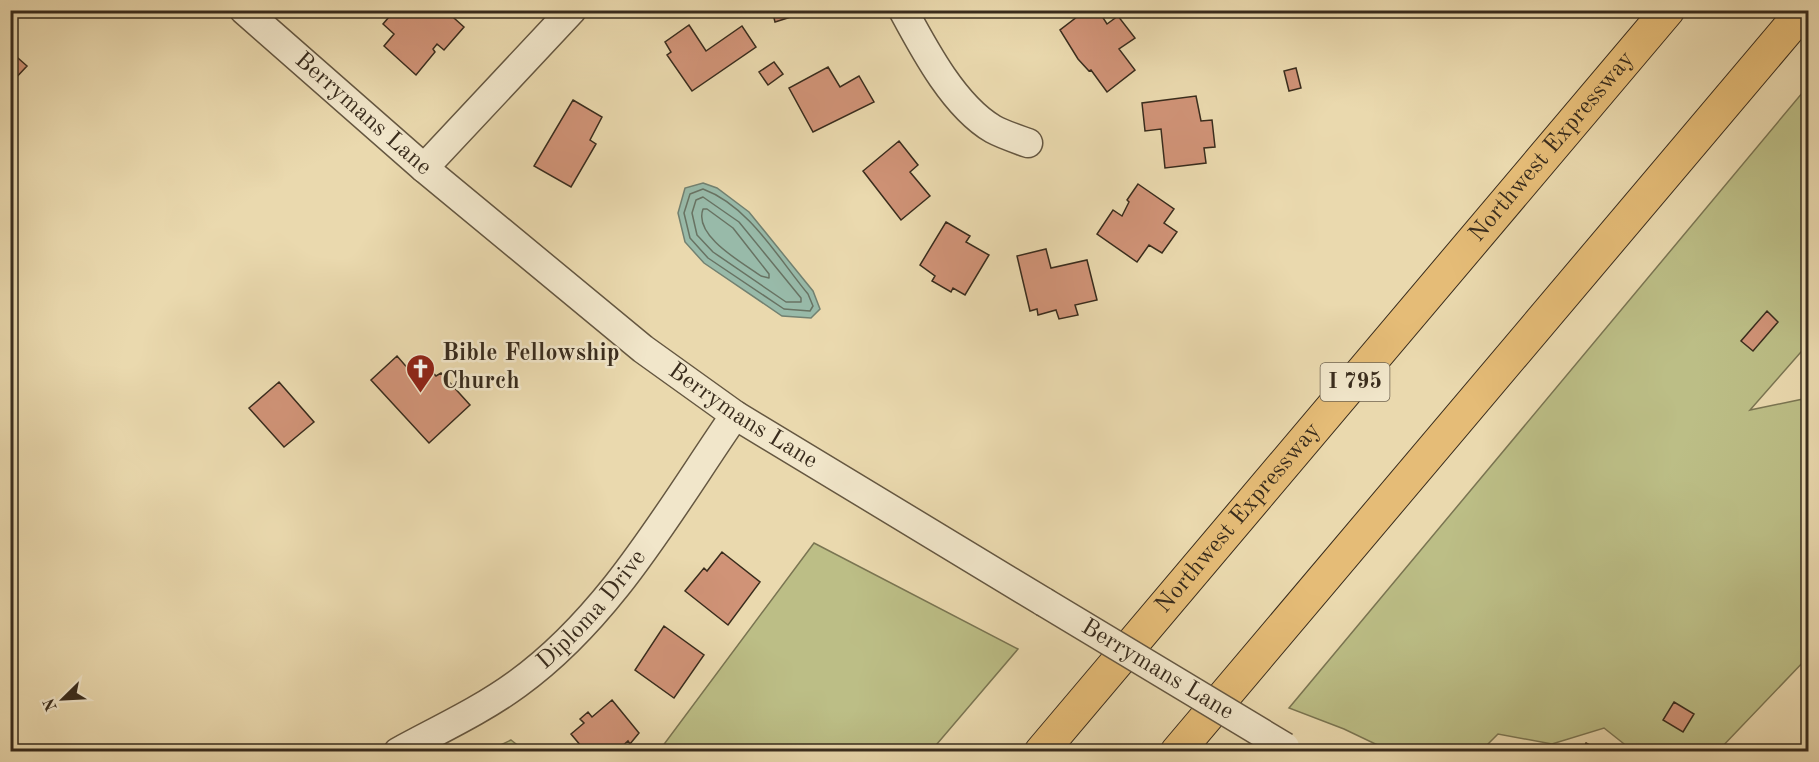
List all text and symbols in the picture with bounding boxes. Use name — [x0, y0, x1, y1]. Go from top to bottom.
street label: Northwest Expressway — [1465, 47, 1639, 247]
street label: Berrymans Lane — [290, 48, 436, 180]
place label: Bible Fellowship Church — [442, 342, 620, 394]
church icon: Bible Fellowship Church — [405, 352, 437, 394]
street label: Berrymans Lane — [664, 359, 821, 474]
road number: I 795 — [1320, 363, 1390, 401]
street label: Northwest Expressway — [1152, 418, 1326, 618]
street label: Diploma Drive — [533, 546, 651, 675]
street label: Berrymans Lane — [1077, 615, 1237, 725]
north arrow — [33, 669, 93, 729]
text: N — [41, 695, 61, 713]

